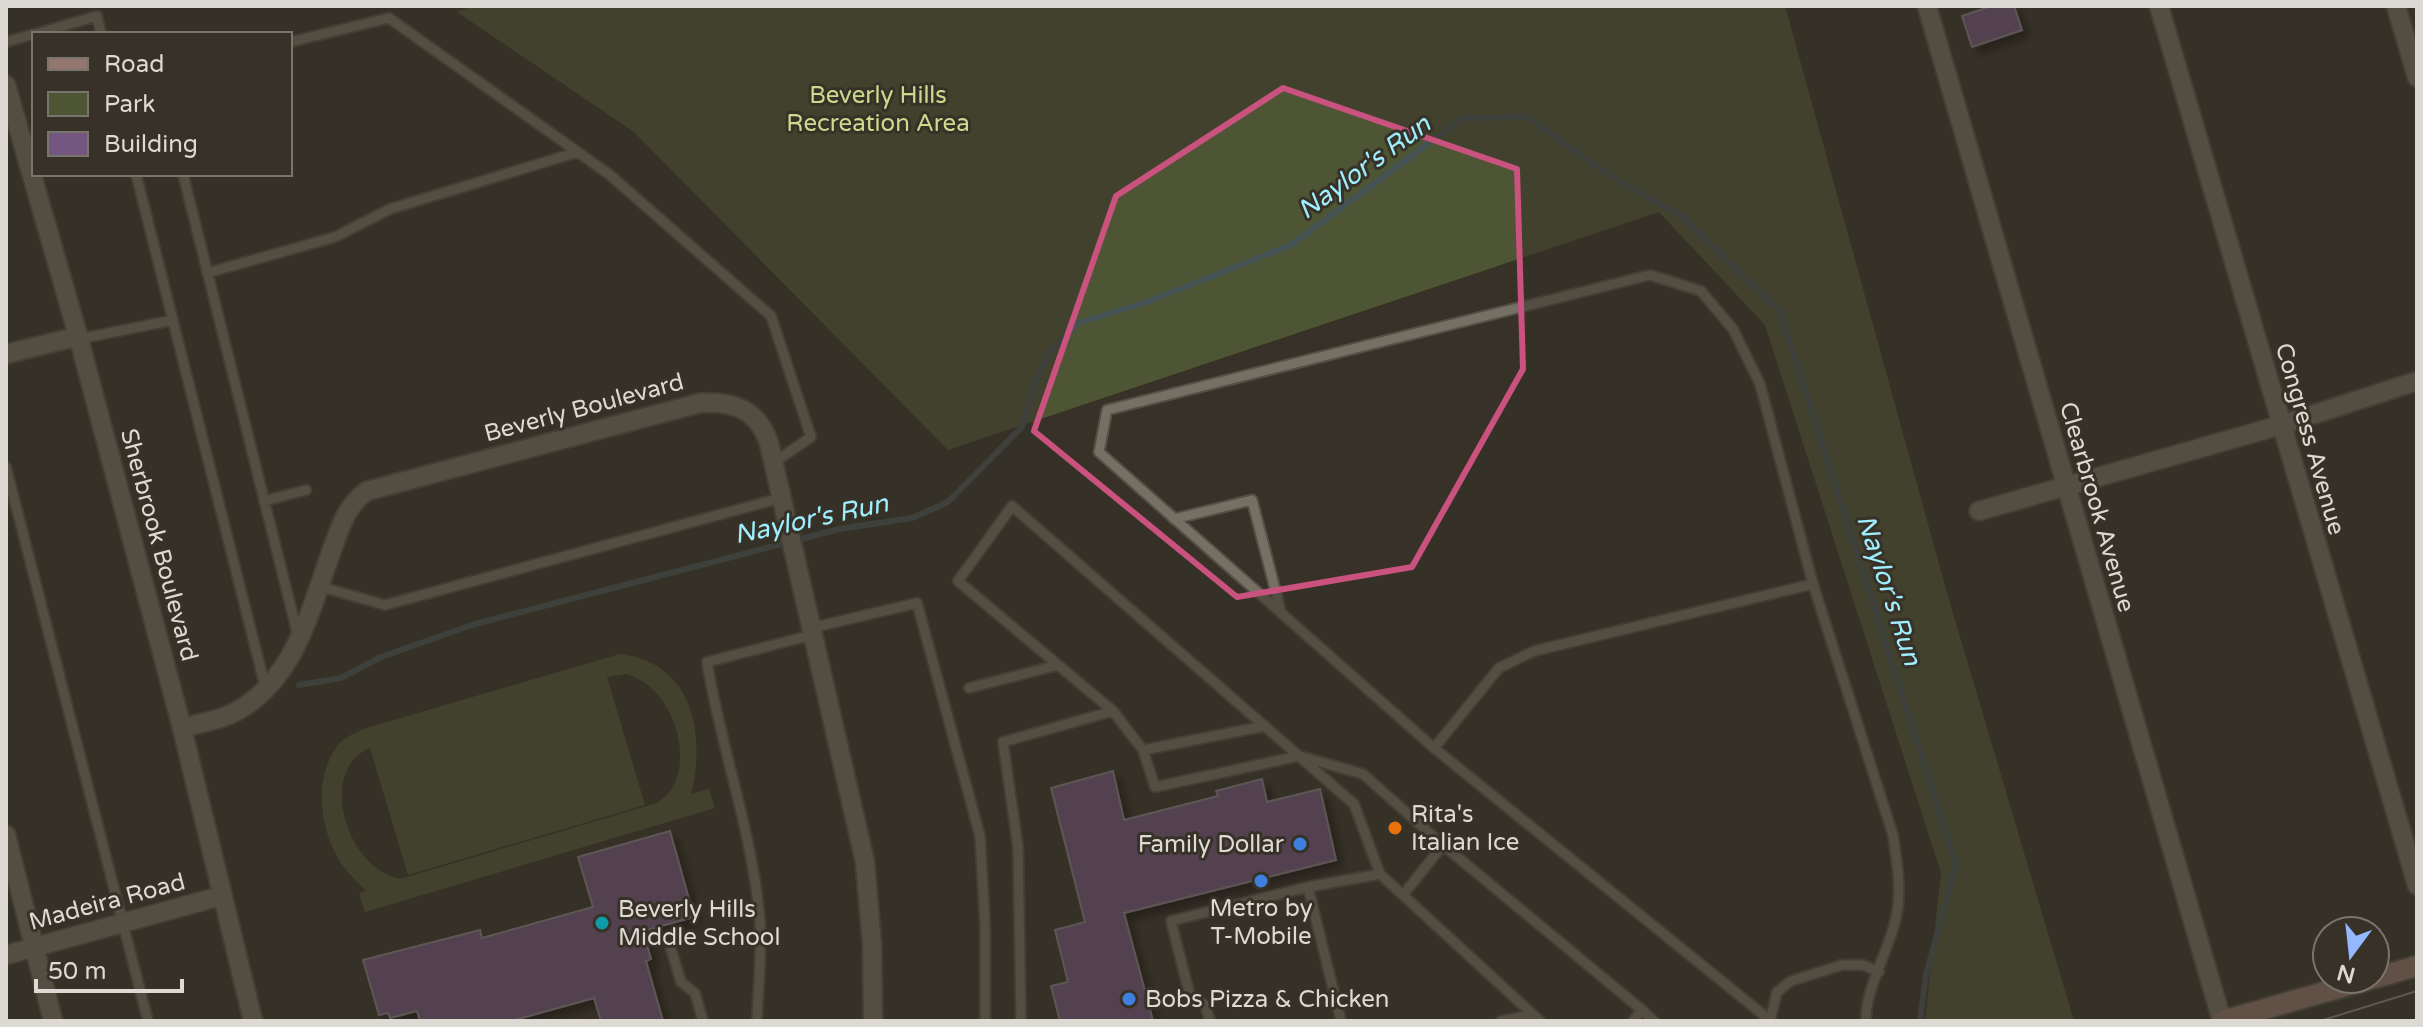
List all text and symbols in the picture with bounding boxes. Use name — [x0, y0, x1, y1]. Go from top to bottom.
legend — [32, 32, 292, 176]
text: Road — [104, 50, 164, 79]
park label: Beverly Hills Recreation Area — [786, 81, 970, 138]
text: Park — [104, 90, 155, 119]
water label: Naylor's Run — [1292, 108, 1437, 226]
text: Building — [104, 130, 198, 159]
street label: Congress Avenue — [2269, 340, 2351, 538]
street label: Beverly Boulevard — [481, 367, 687, 449]
street label: Clearbrook Avenue — [2053, 399, 2141, 615]
street label: Sherbrook Boulevard — [114, 425, 204, 665]
water label: Naylor's Run — [731, 487, 892, 550]
water label: Naylor's Run — [1850, 511, 1928, 670]
place label: Rita's Italian Ice — [1411, 800, 1519, 857]
marker: Rita's Italian Ice — [1386, 819, 1404, 837]
place label: Family Dollar — [1138, 830, 1285, 859]
marker: Family Dollar — [1291, 835, 1309, 853]
street label: Madeira Road — [26, 867, 188, 937]
marker: Metro by T-Mobile — [1252, 872, 1270, 890]
place label: Metro by T-Mobile — [1209, 894, 1313, 951]
place label: Beverly Hills Middle School — [618, 895, 780, 952]
marker: Beverly Hills Middle School — [593, 914, 611, 932]
north arrow — [2311, 915, 2391, 995]
scale bar — [36, 943, 182, 993]
text: 50 m — [48, 957, 106, 986]
text: N — [2334, 959, 2358, 988]
place label: Bobs Pizza & Chicken — [1145, 985, 1390, 1014]
marker: Bobs Pizza & Chicken — [1120, 990, 1138, 1008]

